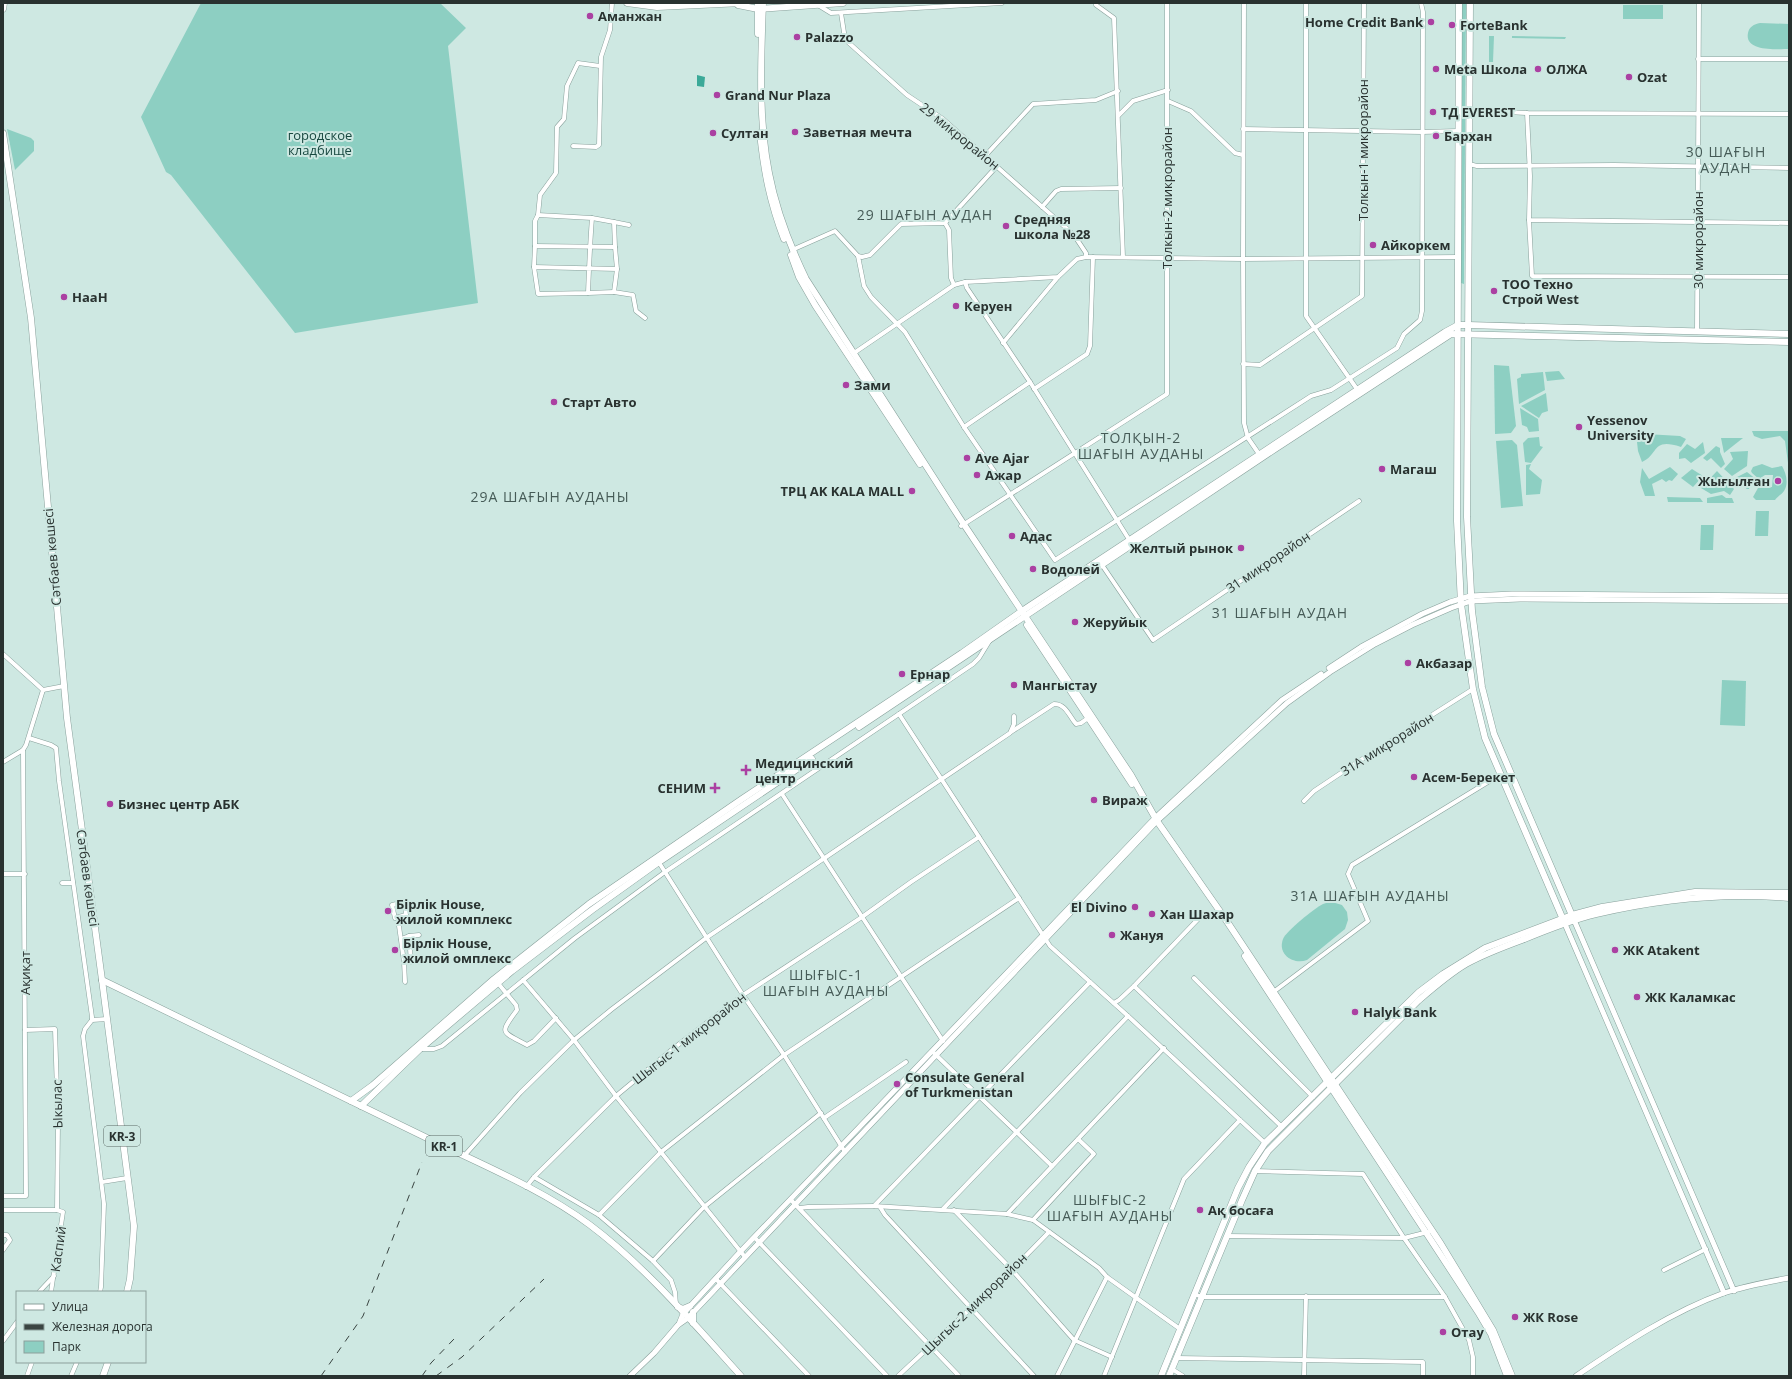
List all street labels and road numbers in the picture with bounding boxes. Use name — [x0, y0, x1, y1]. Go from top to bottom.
street label: Толкын-1 микрорайон — [1354, 79, 1372, 221]
street label: 29 микрорайон — [916, 98, 1004, 174]
street label: Толкын-2 микрорайон — [1158, 127, 1176, 269]
street label: 30 микрорайон — [1689, 191, 1707, 289]
street label: Сәтбаев көшесі — [39, 508, 65, 606]
street label: 31 микрорайон — [1222, 527, 1314, 597]
street label: 31А микрорайон — [1337, 708, 1437, 780]
street label: Сәтбаев көшесі — [72, 828, 104, 928]
street label: Ақиқат — [16, 951, 34, 995]
street label: Шыгыс-1 микрорайон — [628, 988, 750, 1088]
street label: Ыкылас — [48, 1080, 66, 1128]
road number: KR-3 — [104, 1126, 140, 1146]
road number: KR-1 — [426, 1136, 462, 1156]
street label: Каспий — [46, 1225, 70, 1273]
street label: Шыгыс-2 микрорайон — [917, 1249, 1031, 1359]

